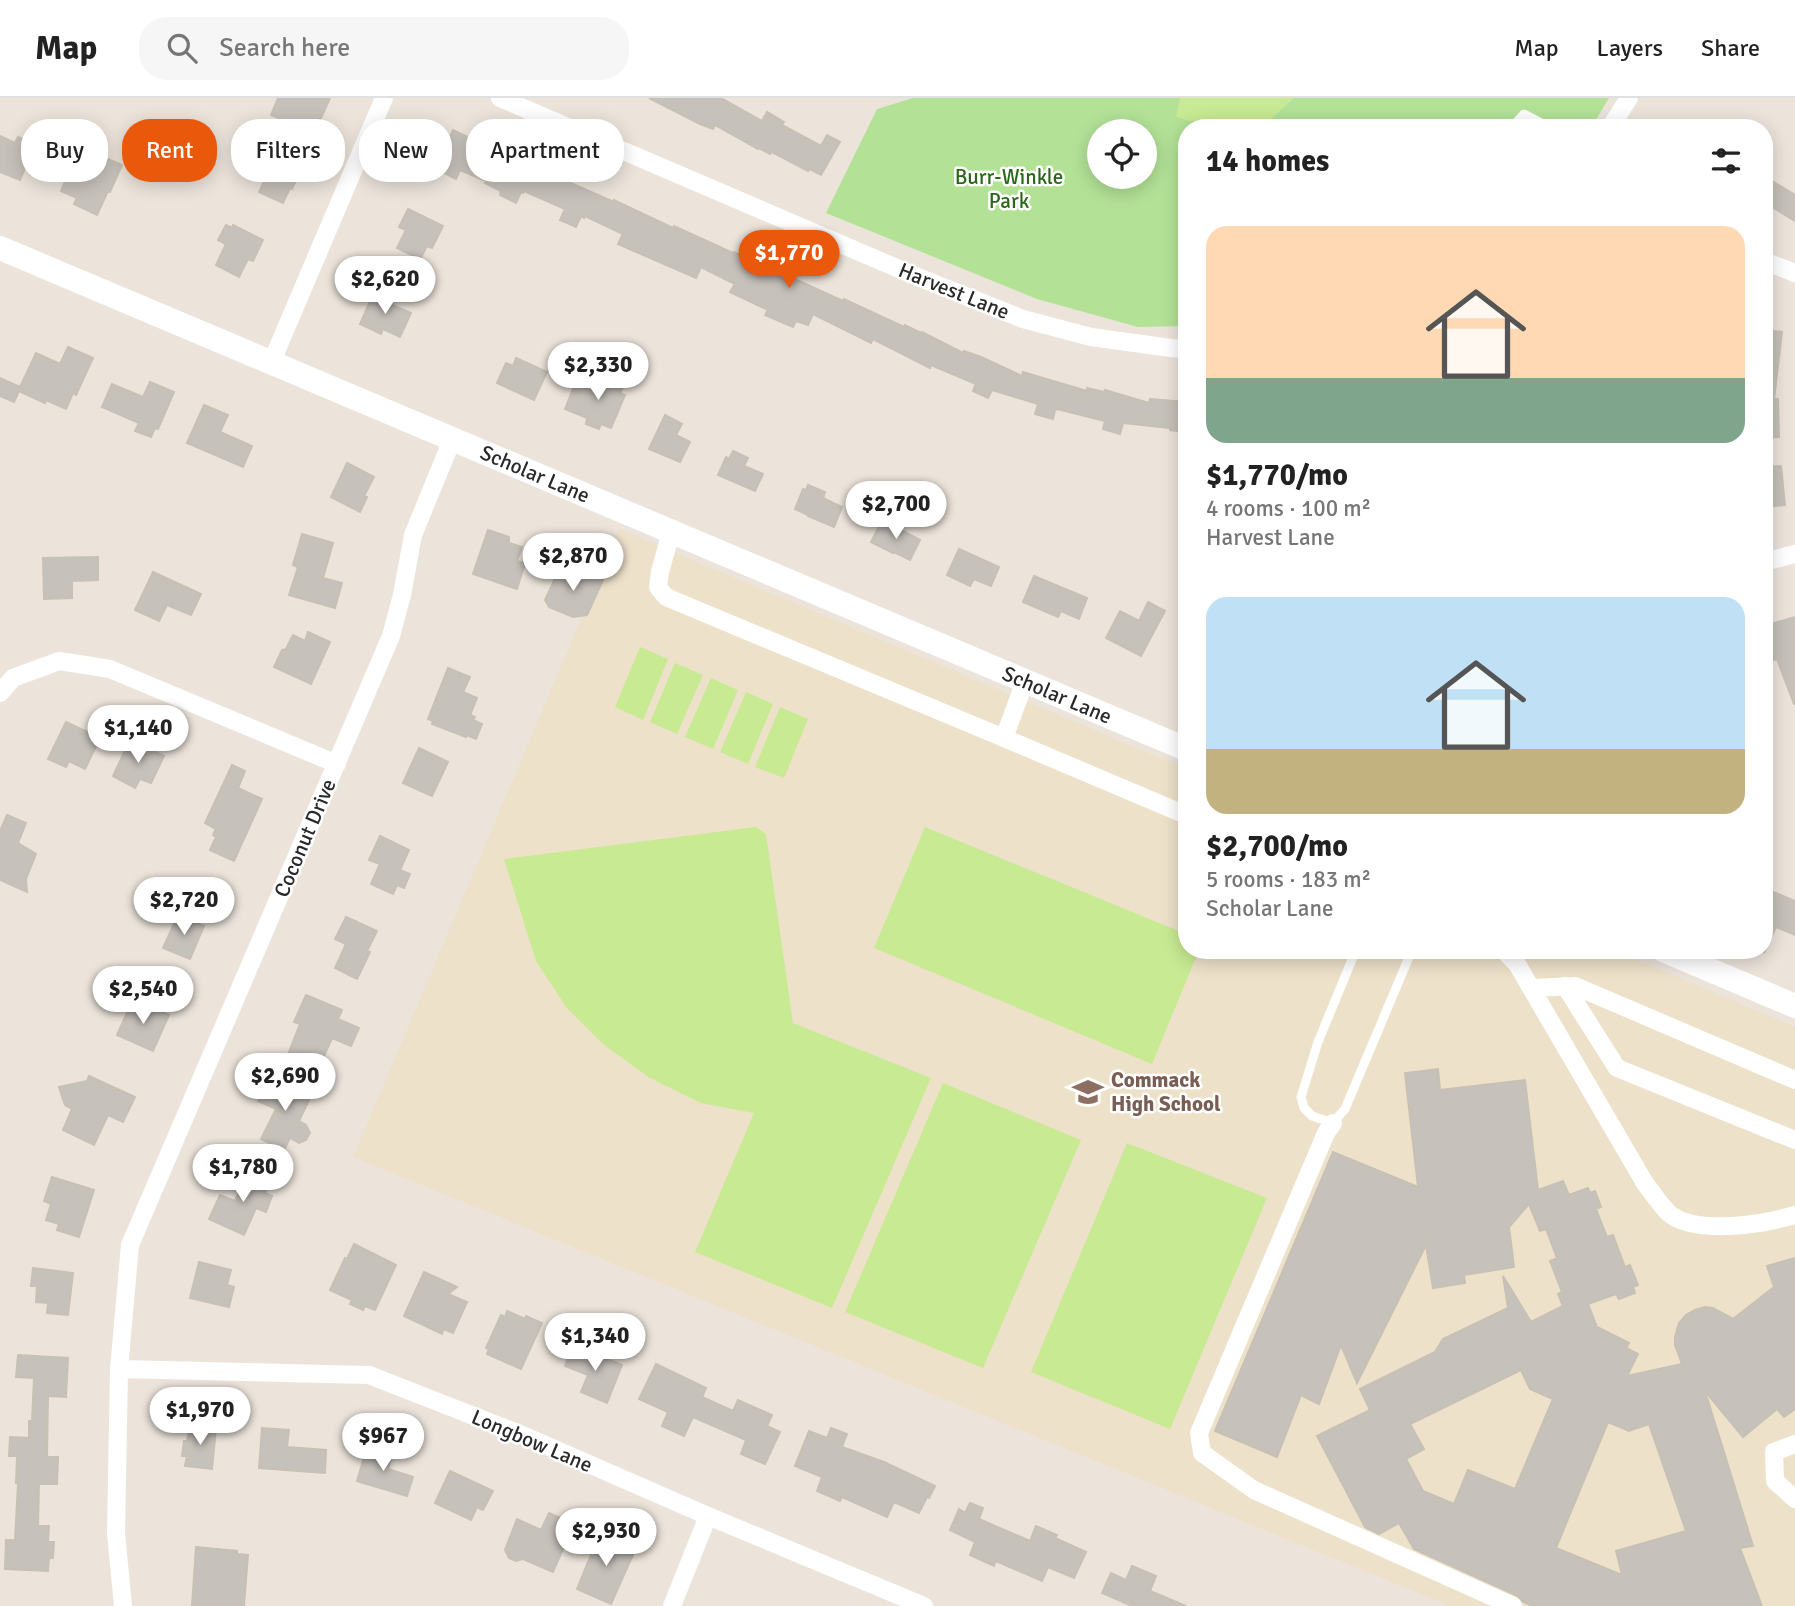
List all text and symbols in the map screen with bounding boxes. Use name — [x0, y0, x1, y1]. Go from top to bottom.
search box — [139, 17, 629, 80]
text: Map — [35, 28, 97, 69]
icon: search — [163, 29, 201, 67]
text: Search here — [219, 32, 350, 64]
text: Map — [1514, 33, 1559, 63]
text: Layers — [1597, 33, 1663, 63]
text: Share — [1701, 33, 1760, 63]
chip: Buy — [21, 119, 108, 182]
chip: Rent — [122, 119, 217, 182]
chip: Filters — [231, 119, 345, 182]
chip: New — [359, 119, 452, 182]
chip: Apartment — [466, 119, 624, 182]
map controls — [1087, 119, 1157, 189]
button: locate — [1087, 119, 1157, 189]
icon: filters — [1707, 142, 1745, 180]
text: 14 homes — [1206, 143, 1329, 180]
park label: Burr-Winkle Park — [955, 164, 1063, 214]
pin: $1,770 — [732, 230, 846, 290]
text: $1,770 — [755, 238, 823, 267]
pin: $2,620 — [328, 256, 442, 316]
street label: Harvest Lane — [895, 257, 1013, 325]
text: $2,620 — [351, 264, 419, 293]
icon: home — [1413, 271, 1539, 397]
pin: $2,330 — [541, 342, 655, 402]
text: $2,330 — [564, 350, 632, 379]
street label: Scholar Lane — [476, 439, 594, 509]
text: $1,770/mo — [1206, 457, 1348, 494]
pin: $2,700 — [839, 482, 953, 541]
text: $2,700 — [862, 489, 930, 518]
text: 4 rooms · 100 m² — [1206, 494, 1371, 523]
text: Harvest Lane — [1206, 523, 1335, 552]
pin: $2,870 — [516, 533, 630, 593]
text: $2,870 — [539, 541, 607, 570]
icon: home — [1413, 642, 1539, 768]
street label: Scholar Lane — [998, 660, 1116, 730]
pin: $1,140 — [81, 706, 195, 765]
text: $1,140 — [104, 713, 172, 742]
street label: Coconut Drive — [268, 775, 342, 901]
text: $2,700/mo — [1206, 828, 1348, 865]
text: 5 rooms · 183 m² — [1206, 865, 1371, 894]
pin: $2,720 — [127, 878, 241, 937]
text: $2,720 — [150, 885, 218, 914]
text: Scholar Lane — [1206, 894, 1334, 923]
pin: $2,540 — [86, 967, 200, 1026]
text: $2,540 — [109, 974, 177, 1003]
pin: $2,690 — [228, 1054, 342, 1113]
text: $2,690 — [251, 1061, 319, 1090]
place label: Commack High School — [1111, 1067, 1221, 1117]
school or university icon: Commack High School — [1071, 1075, 1105, 1109]
pin: $1,780 — [186, 1144, 300, 1204]
text: $1,780 — [209, 1152, 277, 1181]
pin: $1,340 — [538, 1314, 652, 1373]
text: $1,340 — [561, 1321, 629, 1350]
pin: $1,970 — [143, 1388, 257, 1447]
text: $1,970 — [166, 1395, 234, 1424]
street label: Longbow Lane — [468, 1404, 596, 1478]
pin: $967 — [342, 1414, 424, 1473]
text: $967 — [358, 1421, 408, 1450]
pin: $2,930 — [549, 1508, 663, 1568]
text: $2,930 — [572, 1516, 640, 1545]

